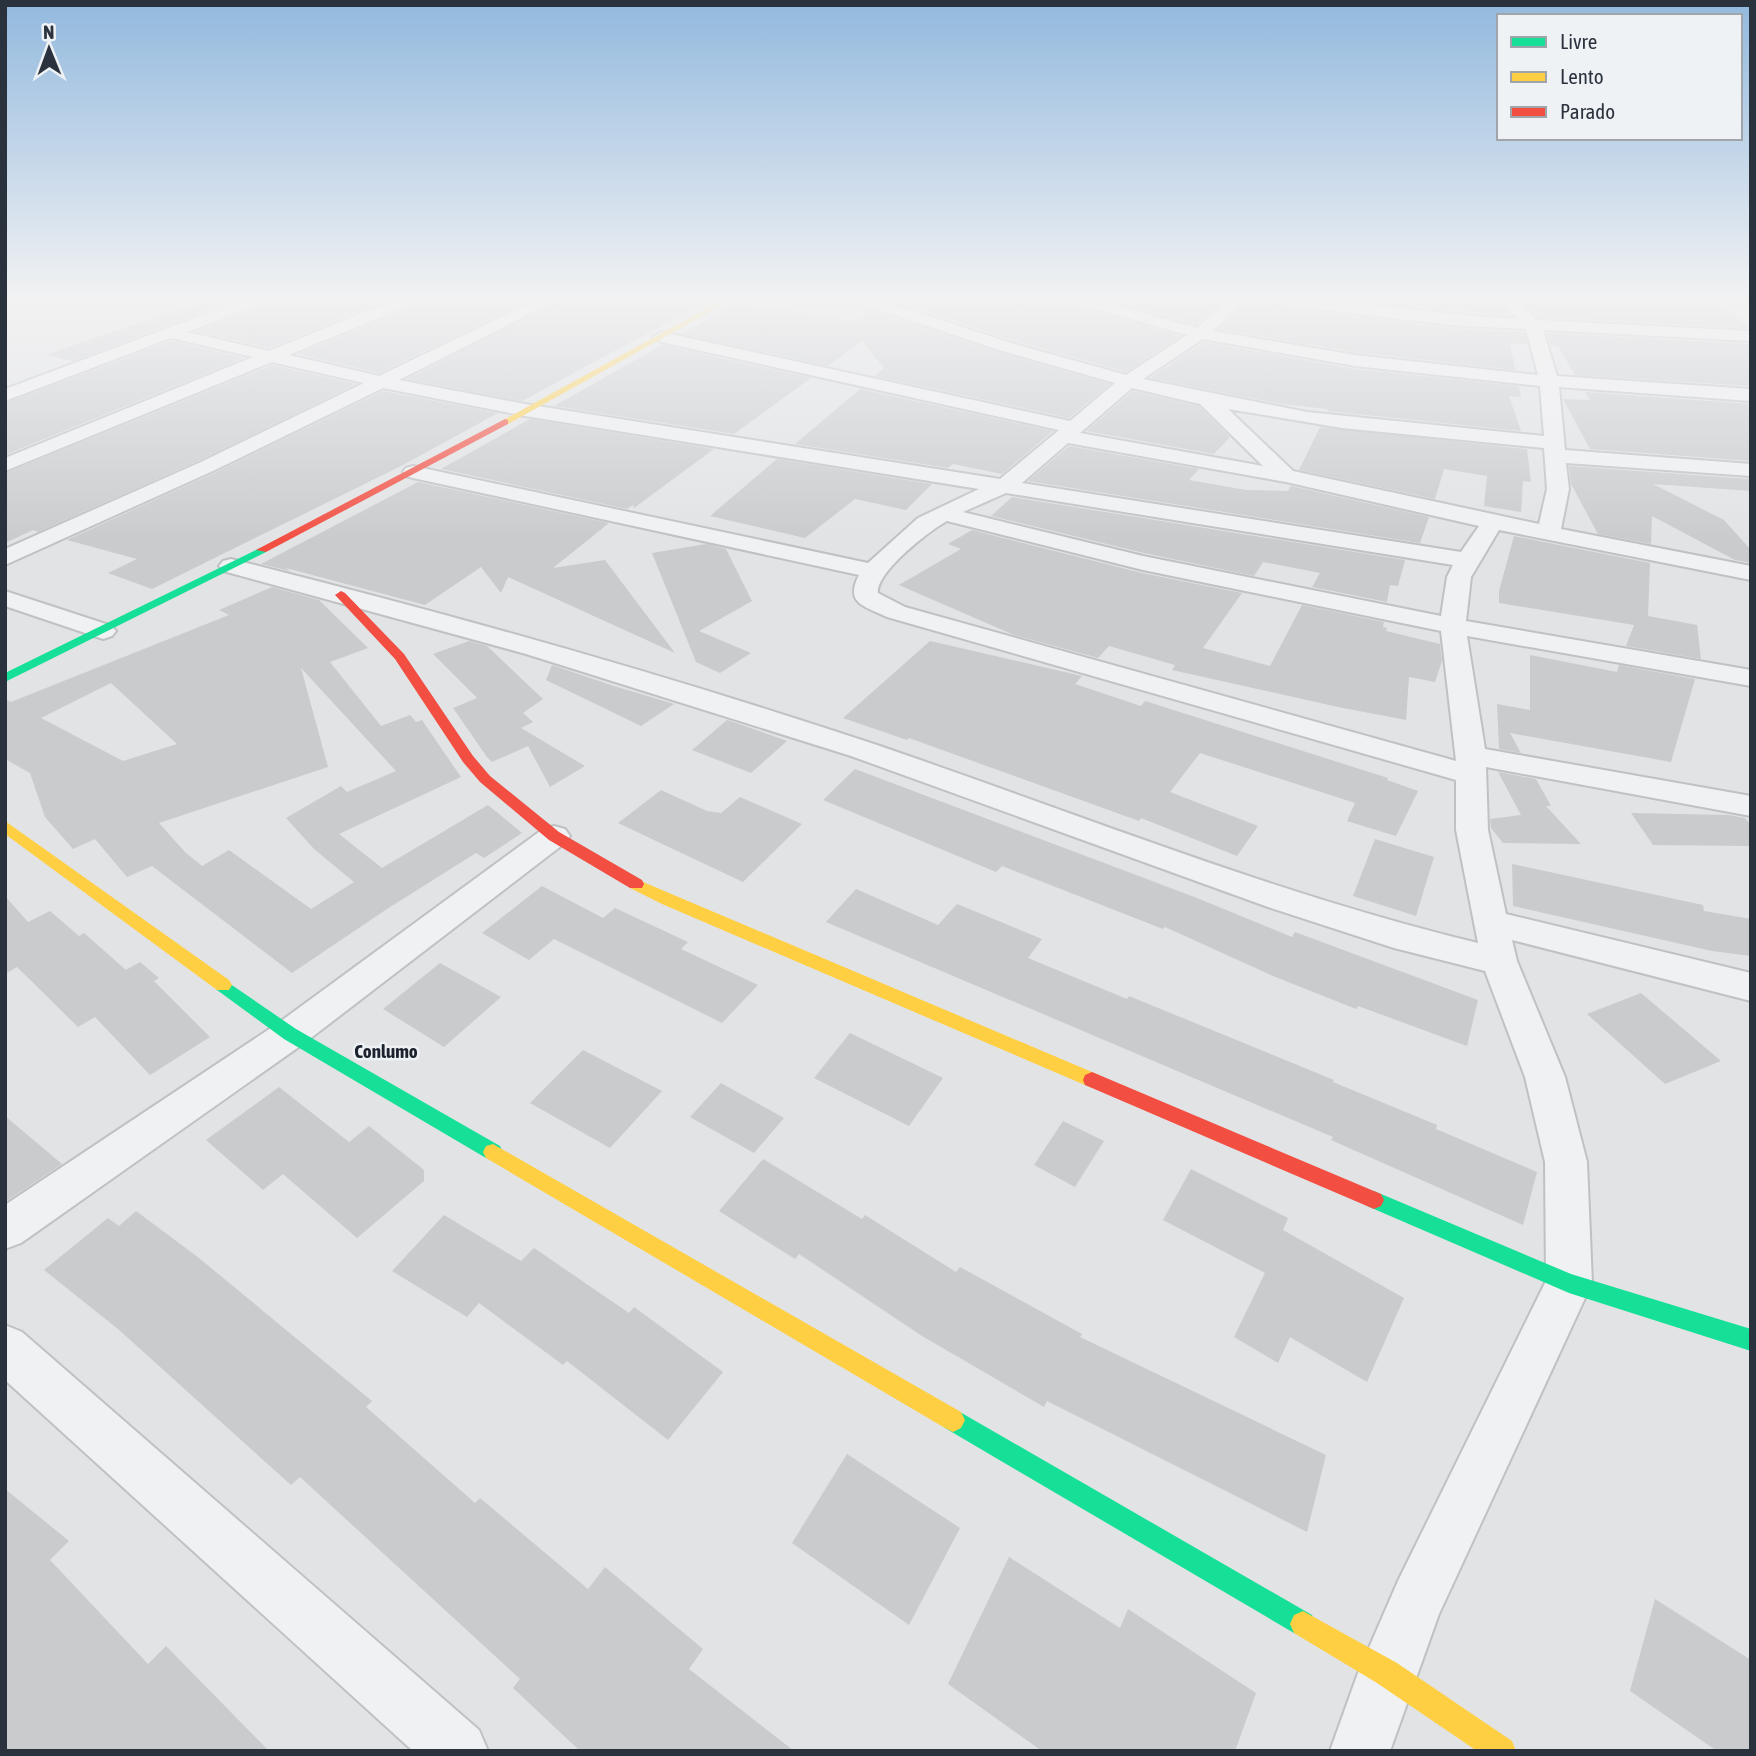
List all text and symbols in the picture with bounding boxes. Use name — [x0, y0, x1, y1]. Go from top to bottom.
north arrow — [14, 14, 84, 84]
legend — [1497, 14, 1742, 140]
text: N — [43, 21, 55, 43]
text: Livre — [1560, 29, 1597, 53]
text: Lento — [1560, 64, 1604, 88]
text: Parado — [1560, 99, 1615, 123]
district label: Conlumo — [354, 1040, 418, 1062]

